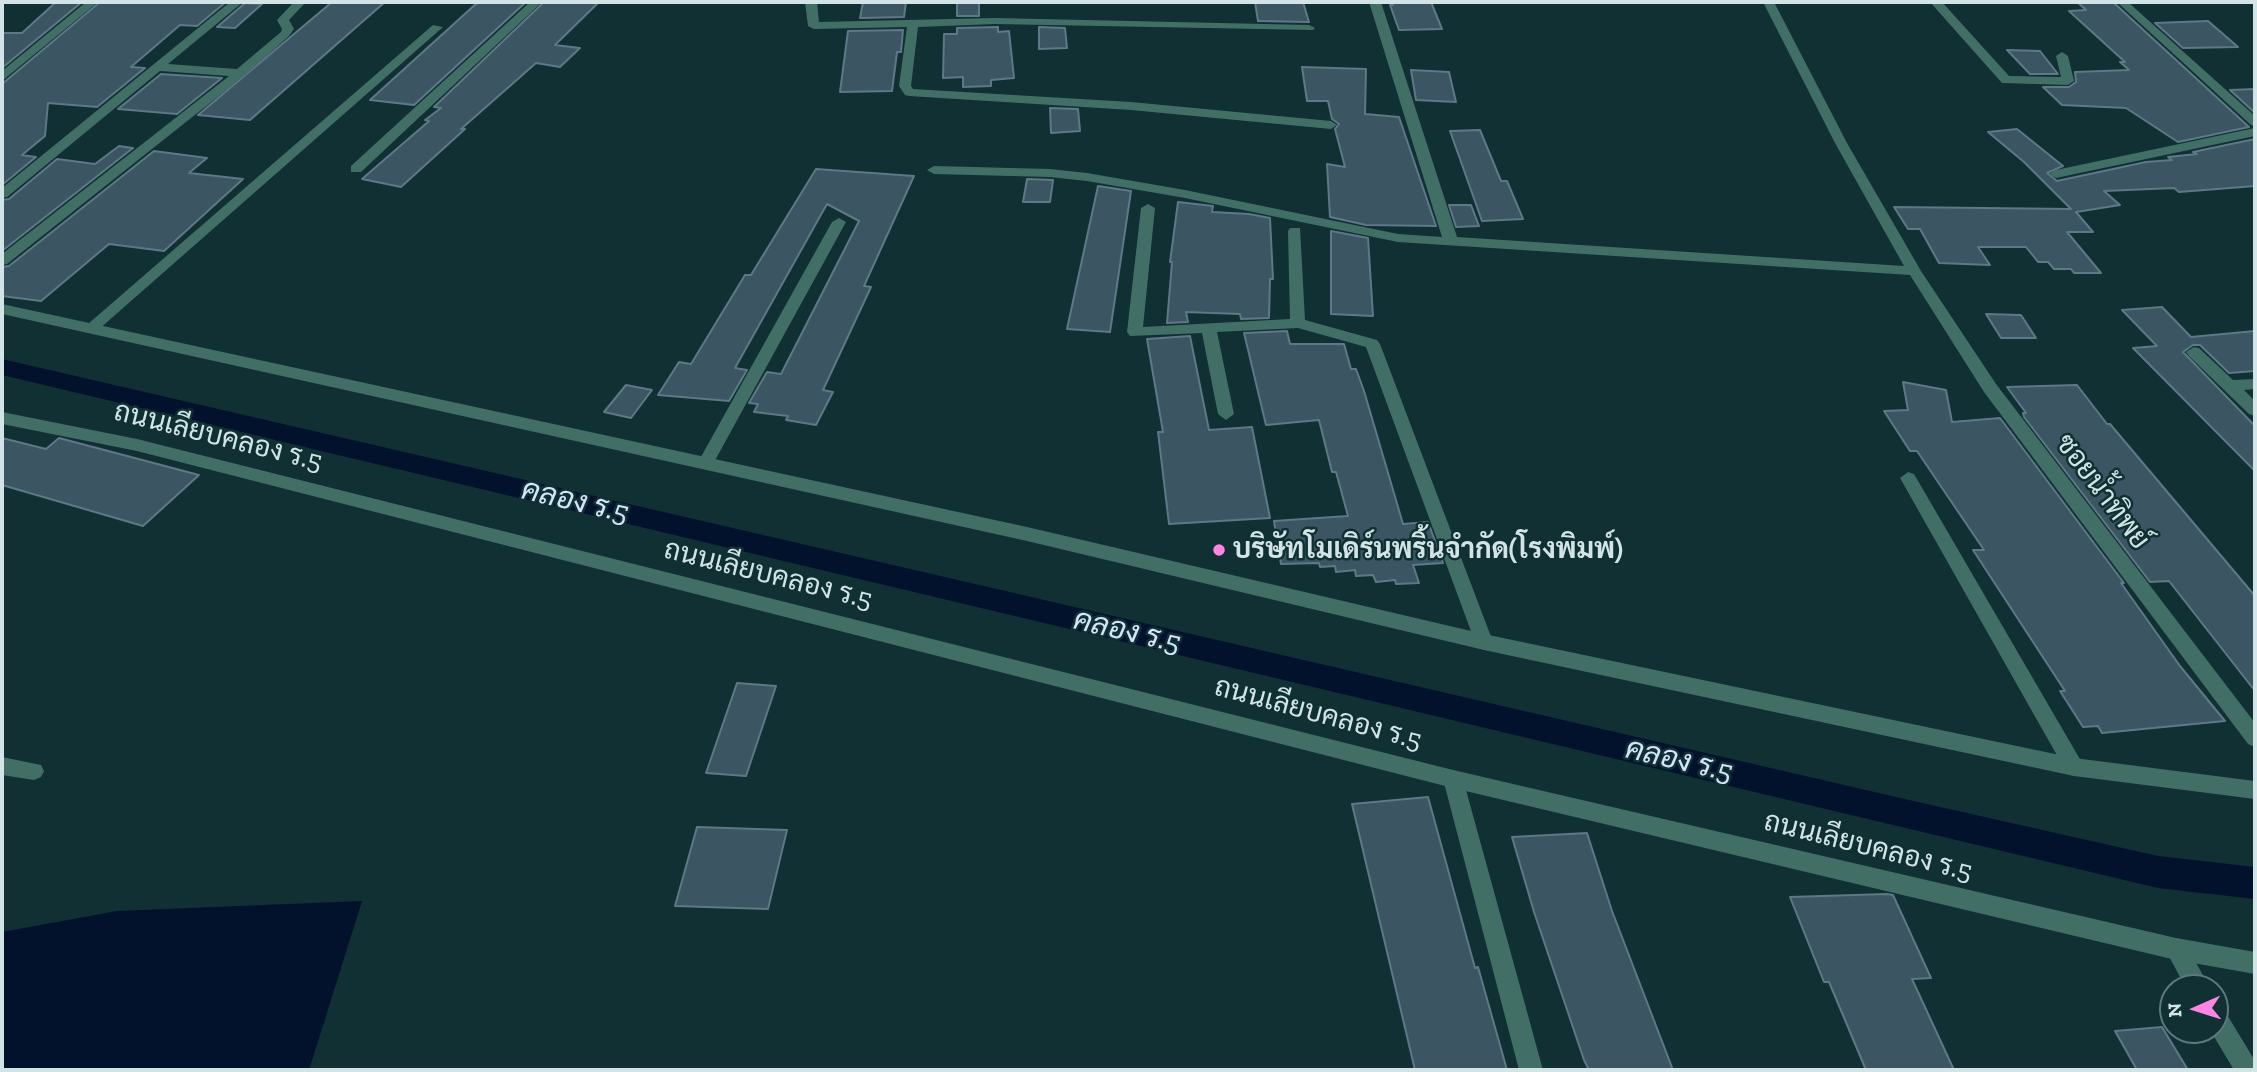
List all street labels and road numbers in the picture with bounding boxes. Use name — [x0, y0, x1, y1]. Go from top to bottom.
street label: ถนนเลียบคลอง ร.5 — [110, 395, 326, 479]
street label: ซอยน้ำทิพย์ — [2048, 428, 2156, 556]
street label: ถนนเลียบคลอง ร.5 — [660, 533, 876, 617]
street label: ถนนเลียบคลอง ร.5 — [1211, 670, 1425, 758]
street label: ถนนเลียบคลอง ร.5 — [1760, 805, 1976, 889]

